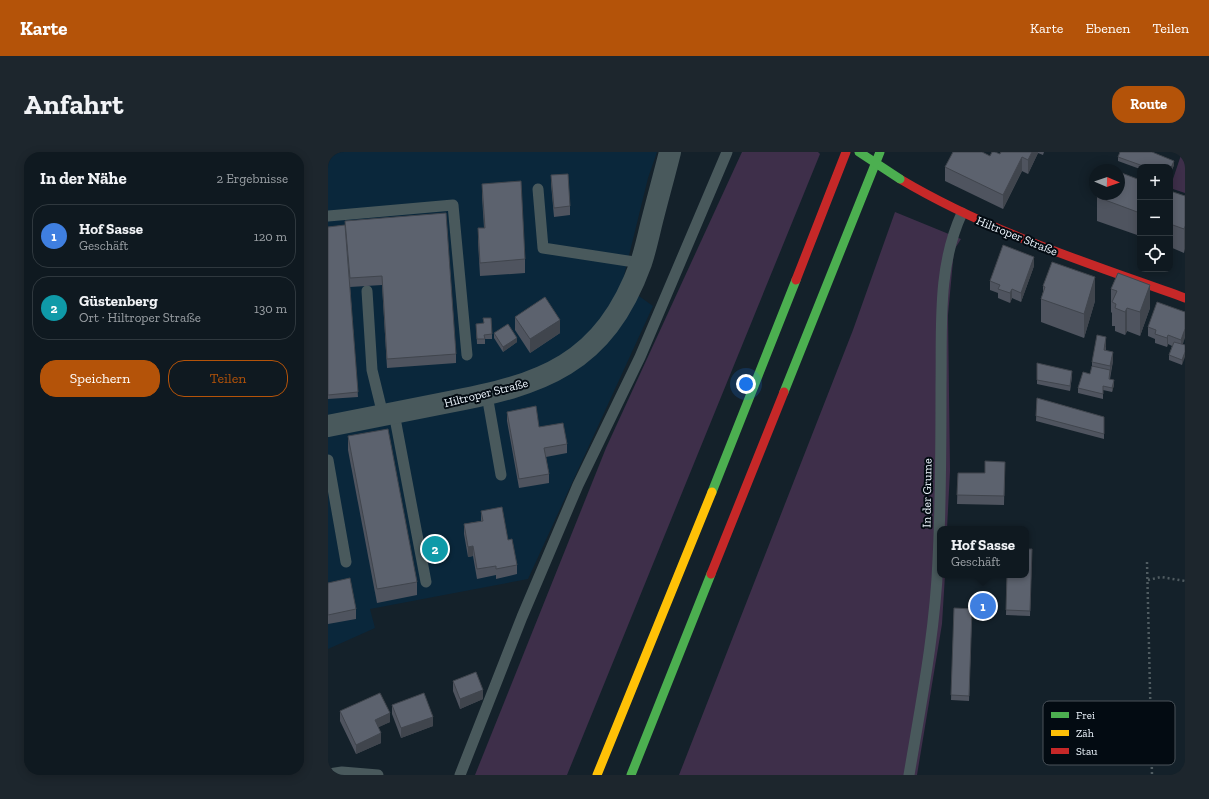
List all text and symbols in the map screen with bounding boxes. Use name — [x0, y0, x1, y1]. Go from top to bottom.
text: Karte — [20, 17, 68, 40]
text: Karte — [1030, 20, 1063, 37]
text: Ebenen — [1085, 20, 1130, 37]
text: Teilen — [1152, 20, 1189, 37]
button: Route — [1112, 86, 1185, 123]
text: Anfahrt — [24, 88, 123, 121]
north arrow — [1089, 164, 1125, 200]
map controls — [1137, 164, 1173, 272]
button: + — [1137, 164, 1173, 200]
text: In der Nähe — [40, 168, 127, 188]
text: 2 Ergebnisse — [216, 171, 288, 186]
button: − — [1137, 200, 1173, 236]
street label: Hiltroper Straße — [974, 213, 1060, 259]
text: Hof Sasse — [79, 220, 143, 238]
text: 1 — [51, 229, 57, 244]
text: 120 m — [254, 229, 287, 244]
button: locate — [1137, 236, 1173, 272]
text: Geschäft — [79, 238, 128, 253]
text: Güstenberg — [79, 292, 158, 310]
text: 2 — [51, 301, 57, 316]
text: 130 m — [254, 301, 287, 316]
text: Ort · Hiltroper Straße — [79, 310, 201, 325]
button: Speichern — [40, 360, 160, 397]
button: Teilen — [168, 360, 288, 397]
your location — [736, 374, 756, 394]
street label: Hiltroper Straße — [442, 376, 530, 410]
street label: In der Grume — [919, 458, 935, 528]
popup — [937, 526, 1029, 578]
pin: 2 — [422, 534, 448, 564]
text: Hof Sasse — [951, 536, 1015, 554]
text: Geschäft — [951, 554, 1000, 569]
pin: 1 — [970, 591, 996, 621]
legend — [1043, 701, 1175, 765]
text: Frei — [1076, 709, 1095, 722]
text: Zäh — [1076, 727, 1095, 740]
text: Stau — [1076, 745, 1097, 758]

